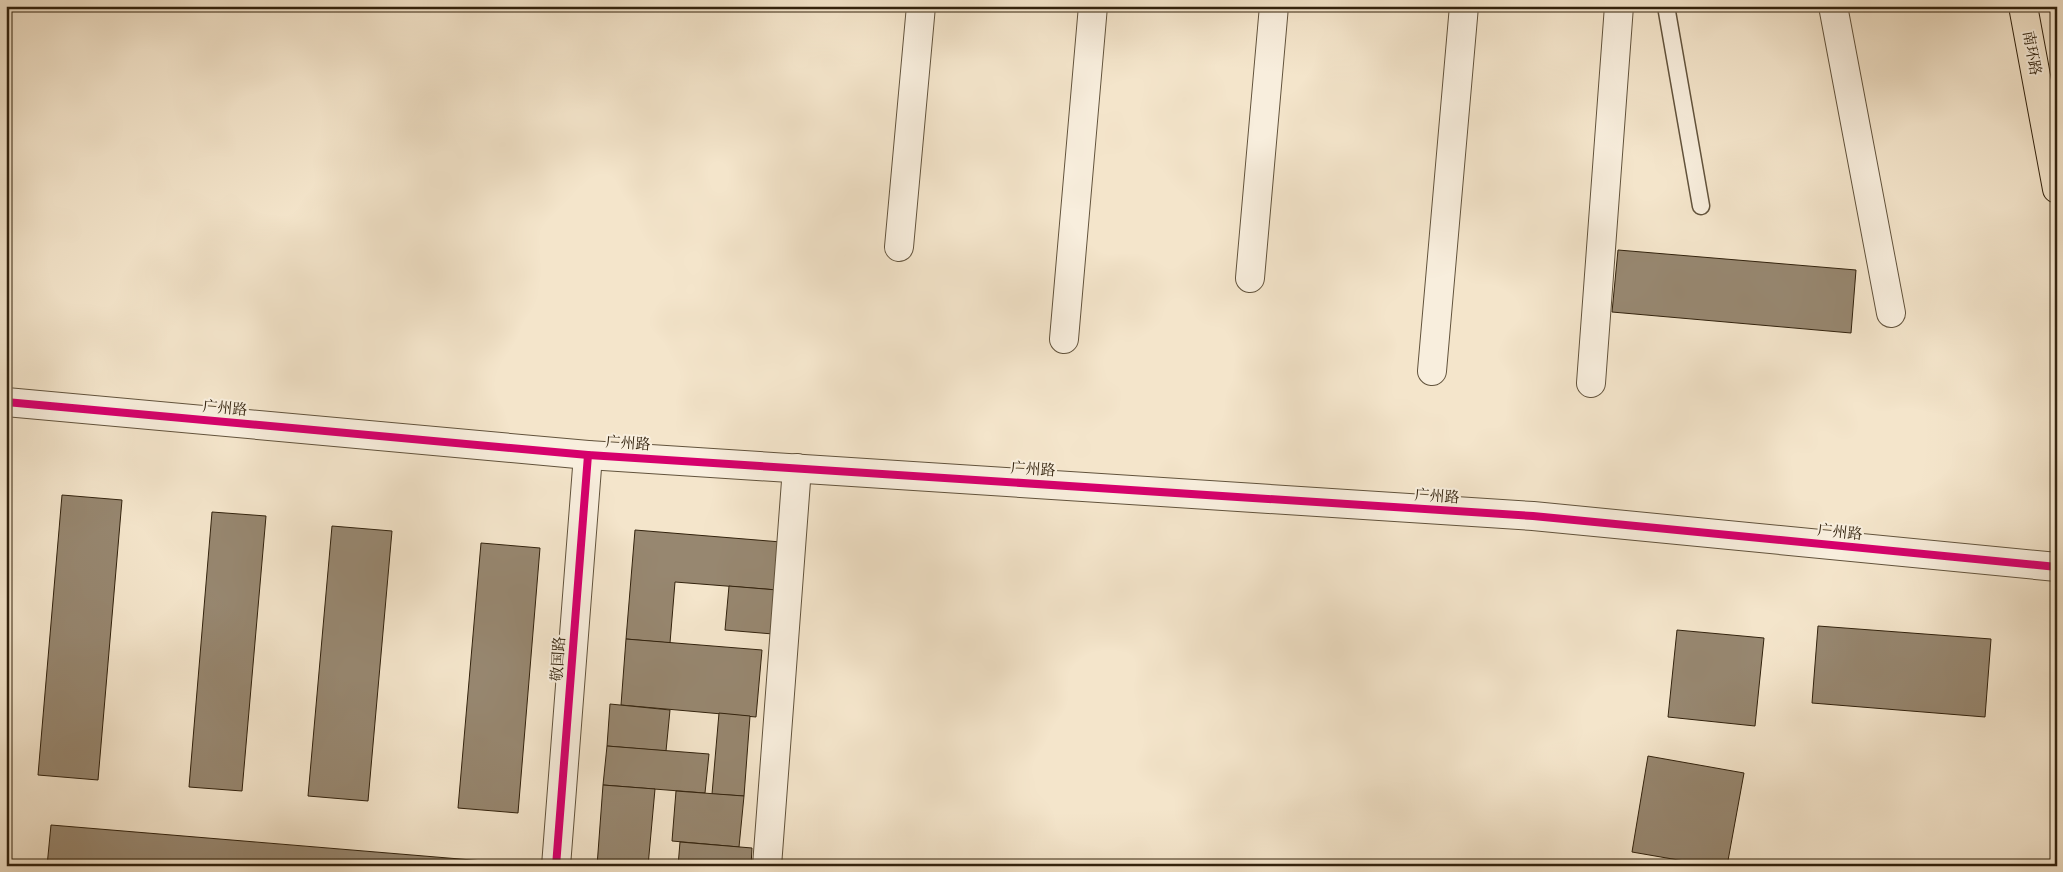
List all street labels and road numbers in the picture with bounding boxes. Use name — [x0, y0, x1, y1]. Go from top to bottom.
street label: 南环路 — [2019, 29, 2044, 77]
street label: 广州路 — [202, 398, 248, 419]
street label: 广州路 — [605, 433, 651, 454]
street label: 广州路 — [1010, 459, 1056, 480]
street label: 广州路 — [1414, 486, 1460, 507]
street label: 广州路 — [1817, 522, 1863, 543]
street label: 敬国路 — [548, 636, 569, 682]

